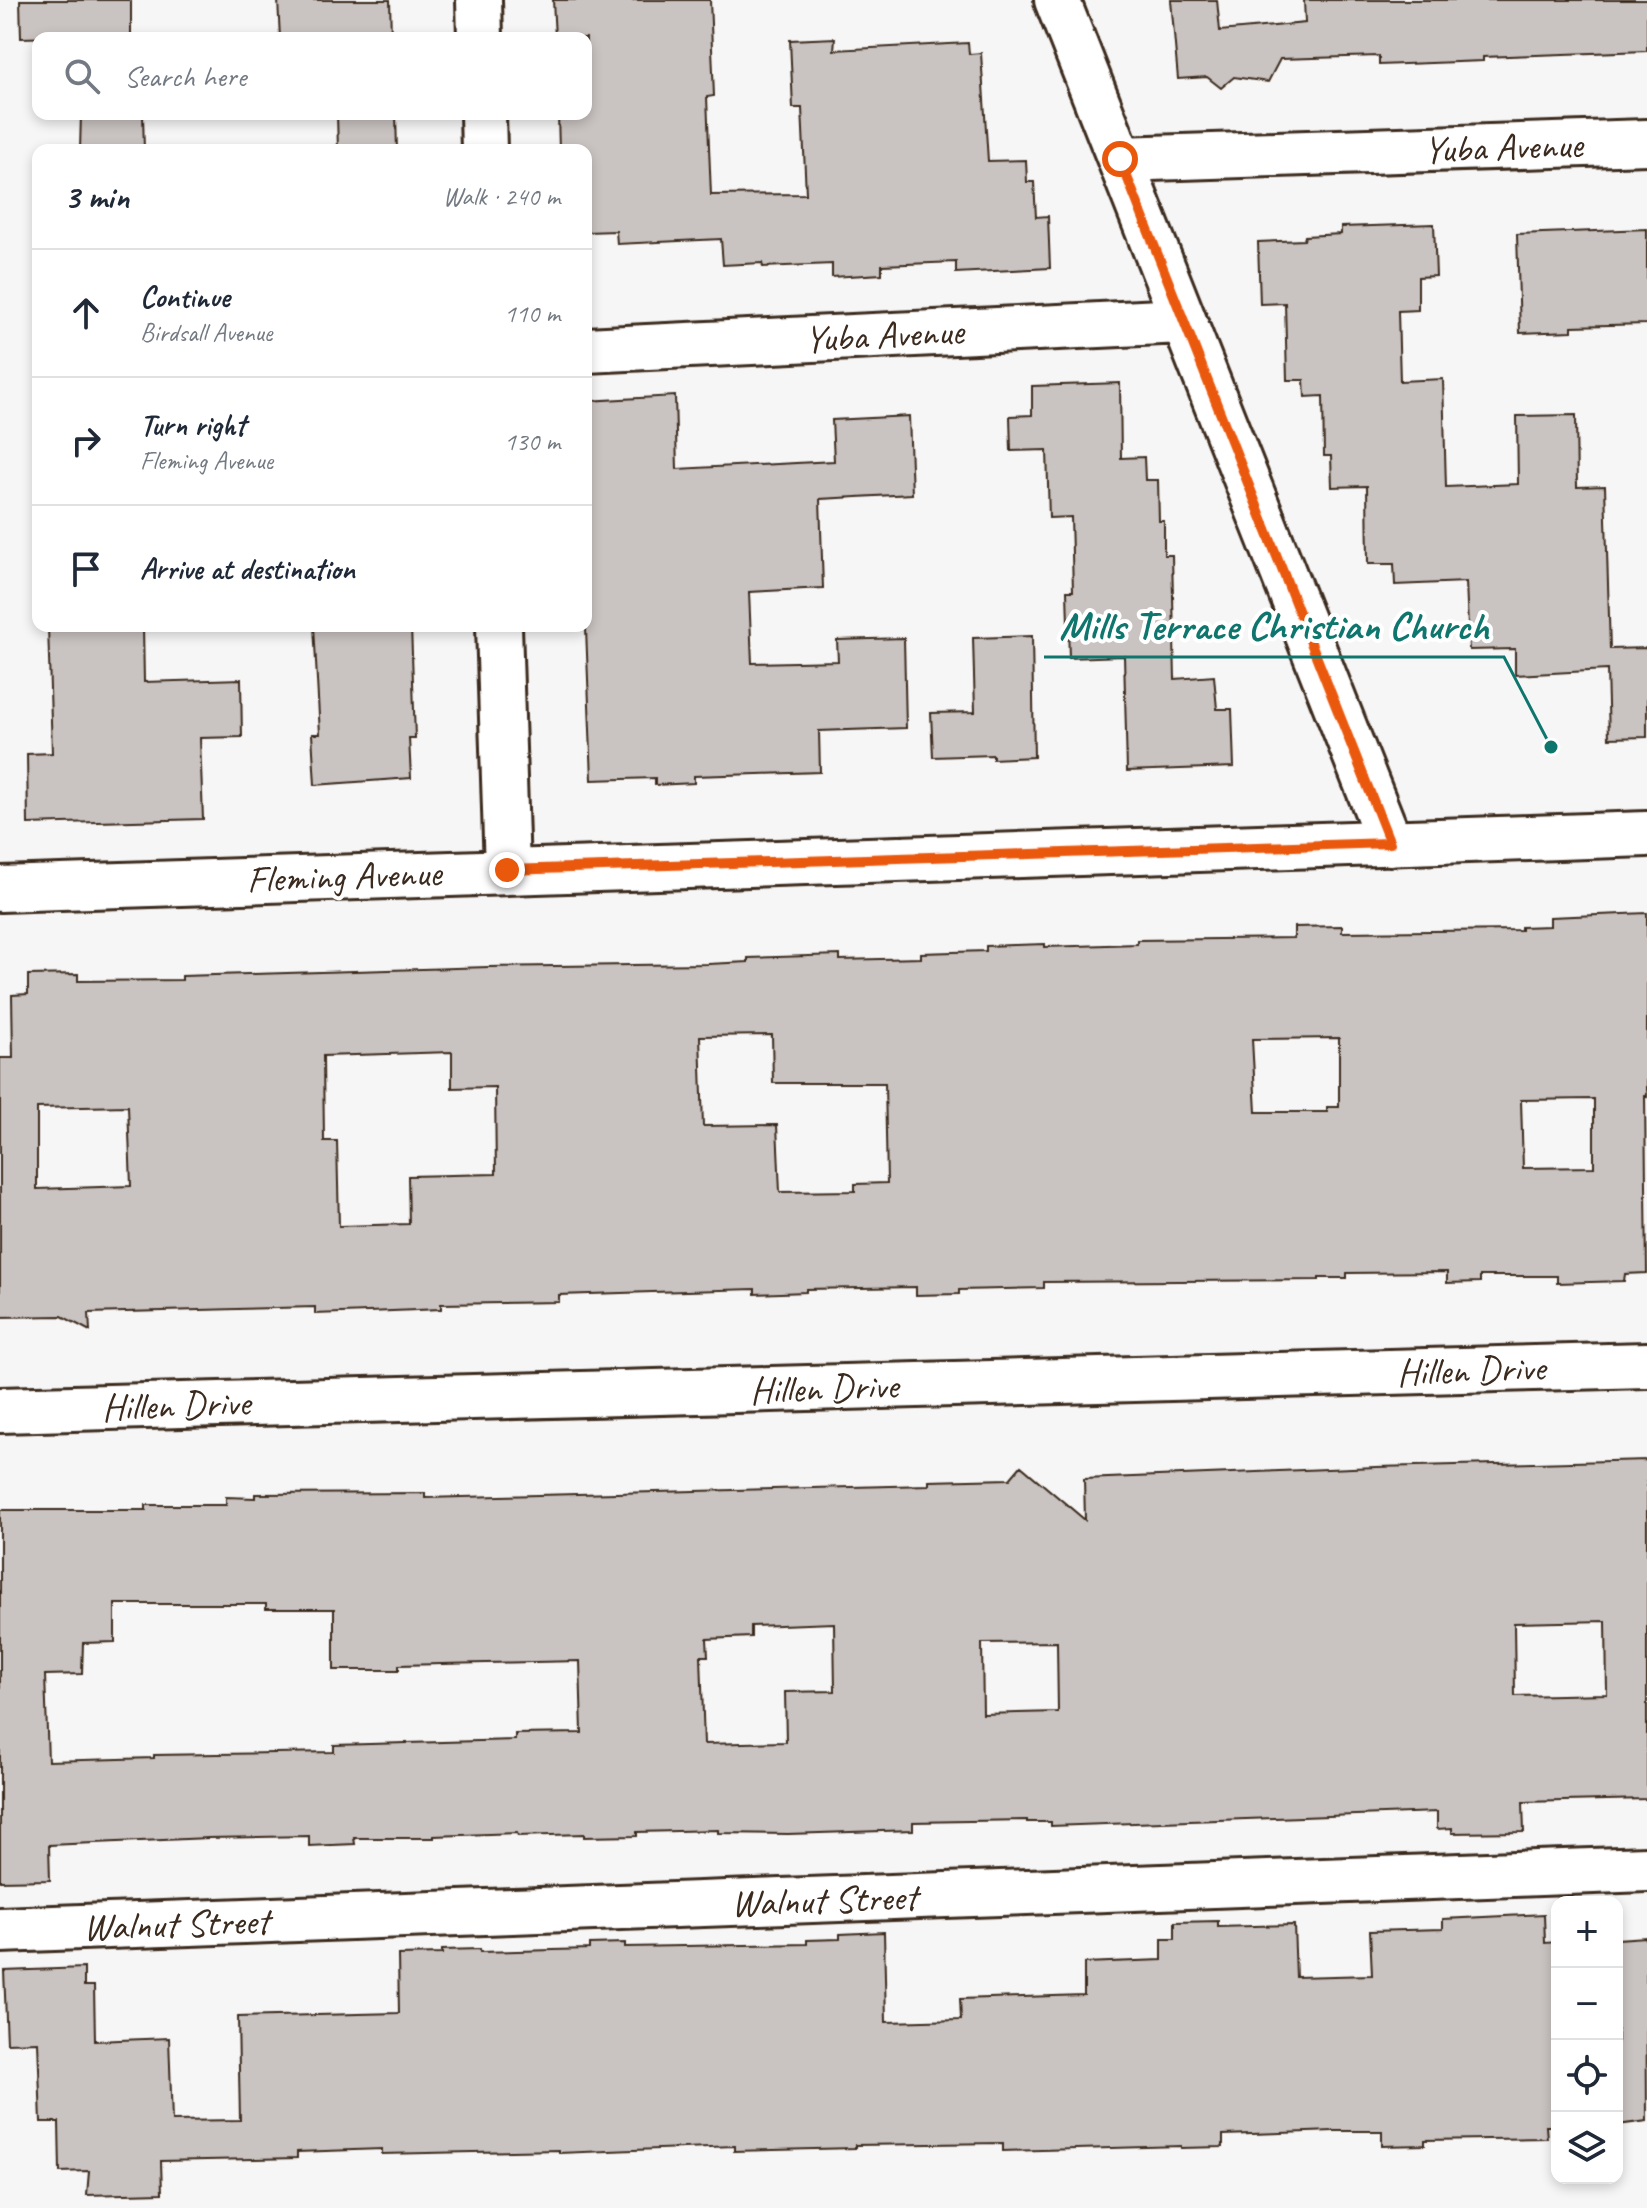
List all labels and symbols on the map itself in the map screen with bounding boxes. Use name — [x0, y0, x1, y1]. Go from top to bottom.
street label: Yuba Avenue — [1423, 121, 1586, 173]
route start — [1102, 141, 1138, 177]
street label: Yuba Avenue — [803, 307, 967, 363]
callout: Mills Terrace Christian Church — [1044, 593, 1504, 657]
text: Mills Terrace Christian Church — [1059, 601, 1490, 651]
street label: Fleming Avenue — [246, 849, 445, 903]
route end — [489, 852, 525, 888]
street label: Hillen Drive — [1396, 1344, 1549, 1396]
street label: Hillen Drive — [749, 1362, 902, 1414]
street label: Hillen Drive — [101, 1379, 254, 1431]
street label: Walnut Street — [730, 1873, 923, 1927]
street label: Walnut Street — [82, 1897, 275, 1951]

